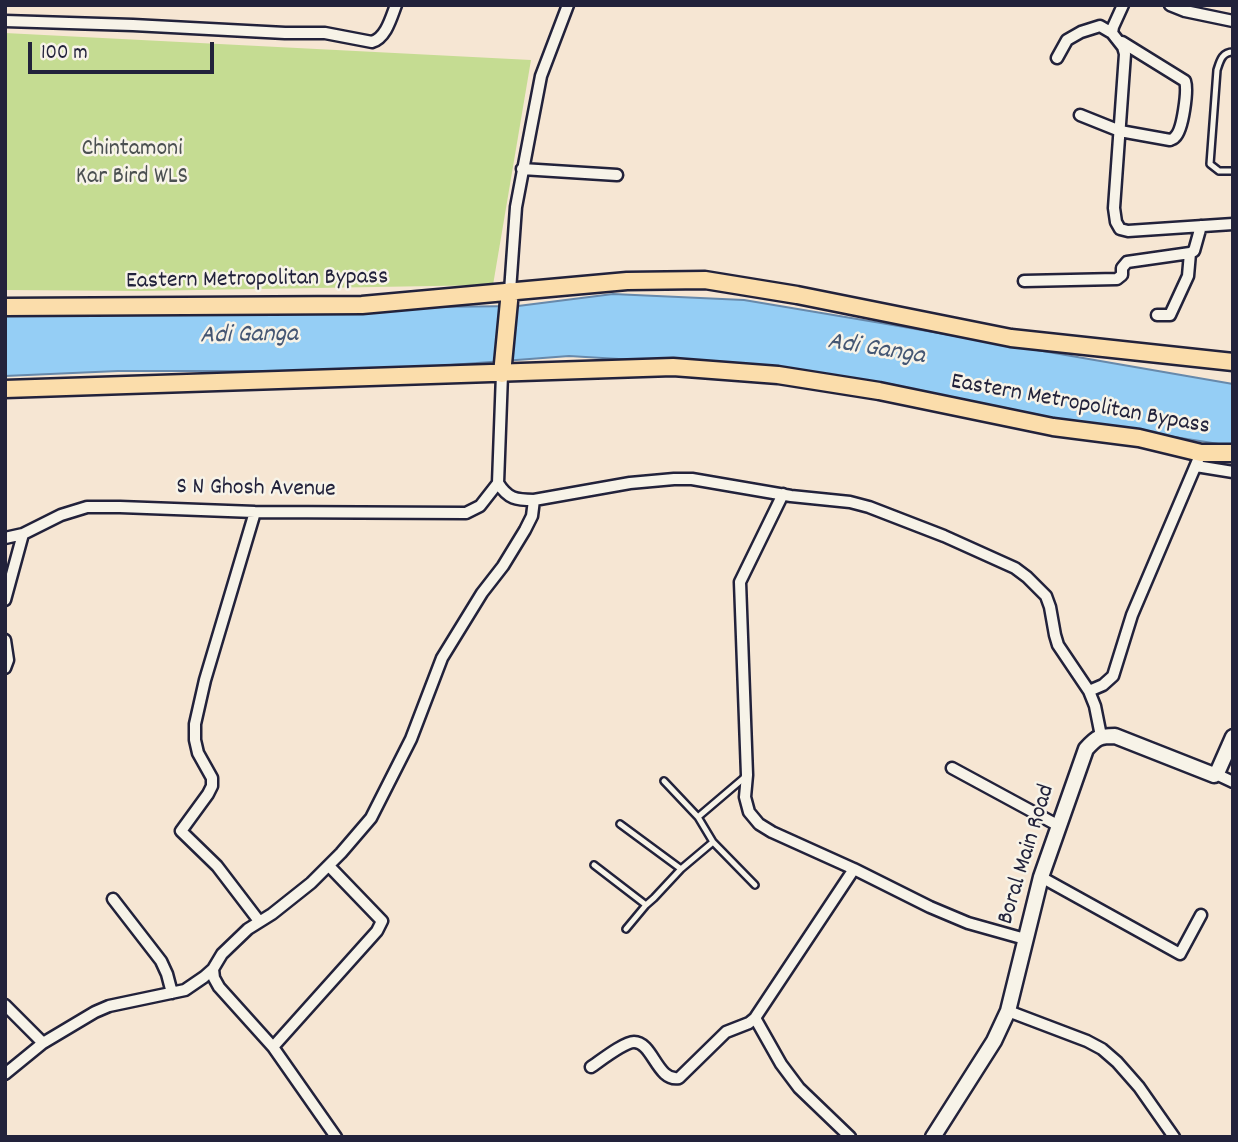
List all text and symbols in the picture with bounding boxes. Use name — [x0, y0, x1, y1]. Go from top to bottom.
scale bar — [32, 28, 217, 72]
text: 100 m — [41, 39, 88, 69]
park label: Chintamoni Kar Bird WLS — [76, 137, 188, 193]
street label: Eastern Metropolitan Bypass — [126, 264, 388, 298]
water label: Adi Ganga — [200, 321, 298, 353]
water label: Adi Ganga — [825, 328, 927, 374]
street label: Eastern Metropolitan Bypass — [948, 369, 1212, 443]
street label: S N Ghosh Avenue — [176, 474, 336, 506]
street label: Boral Main Road — [993, 782, 1063, 928]

